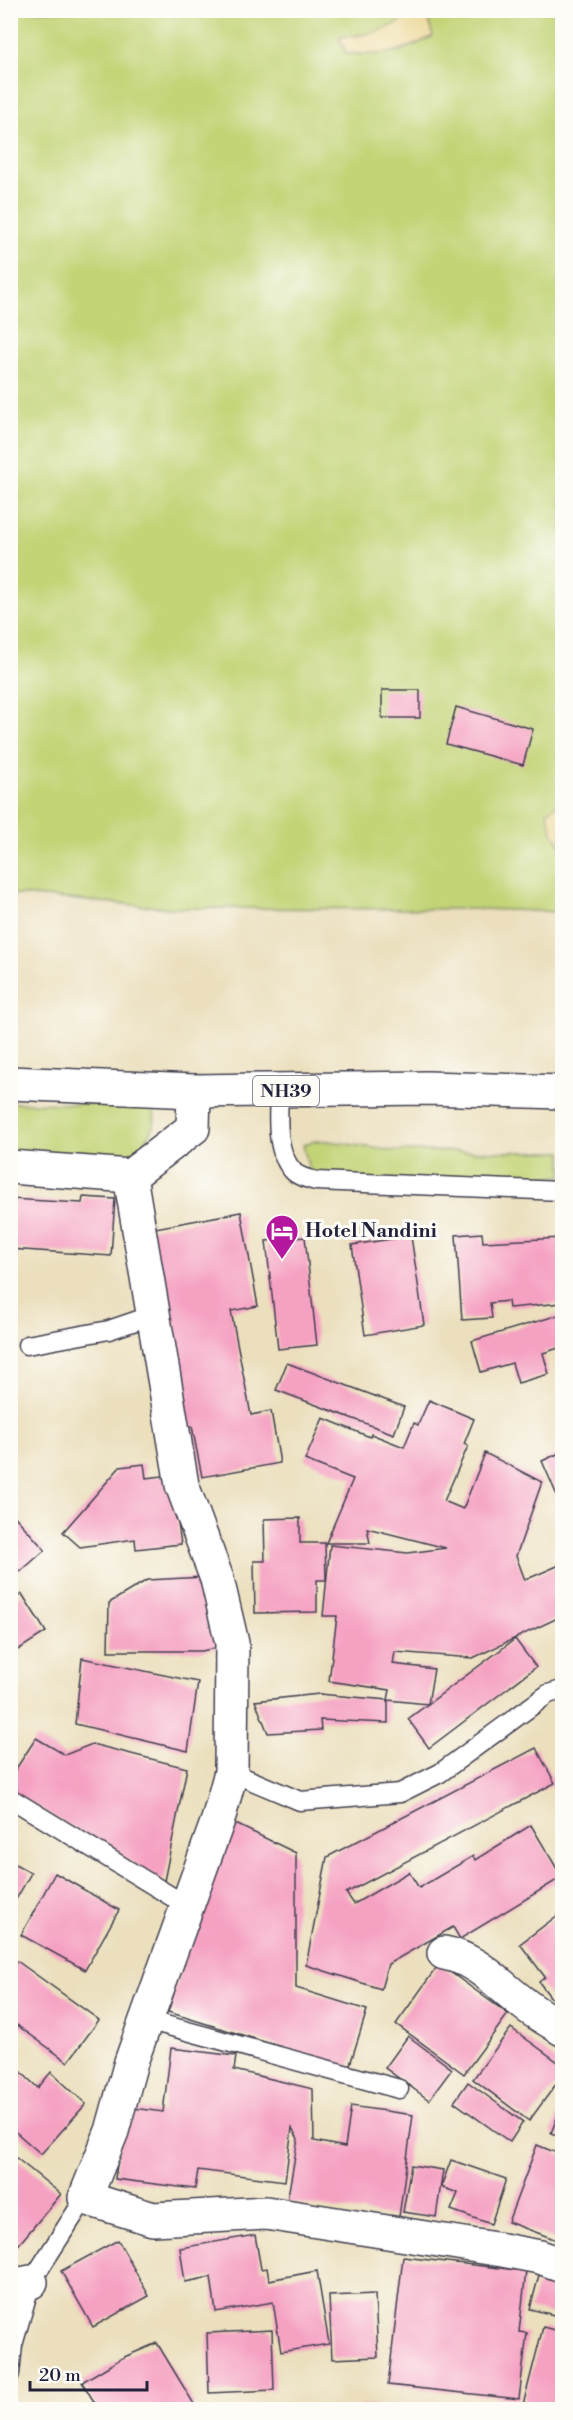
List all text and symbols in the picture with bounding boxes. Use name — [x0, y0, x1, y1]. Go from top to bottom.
road number: NH39 — [253, 1076, 319, 1106]
hotel icon: Hotel Nandini — [264, 1213, 300, 1260]
place label: Hotel Nandini — [305, 1219, 438, 1244]
scale bar — [30, 2354, 147, 2392]
text: 20 m — [39, 2364, 81, 2387]

